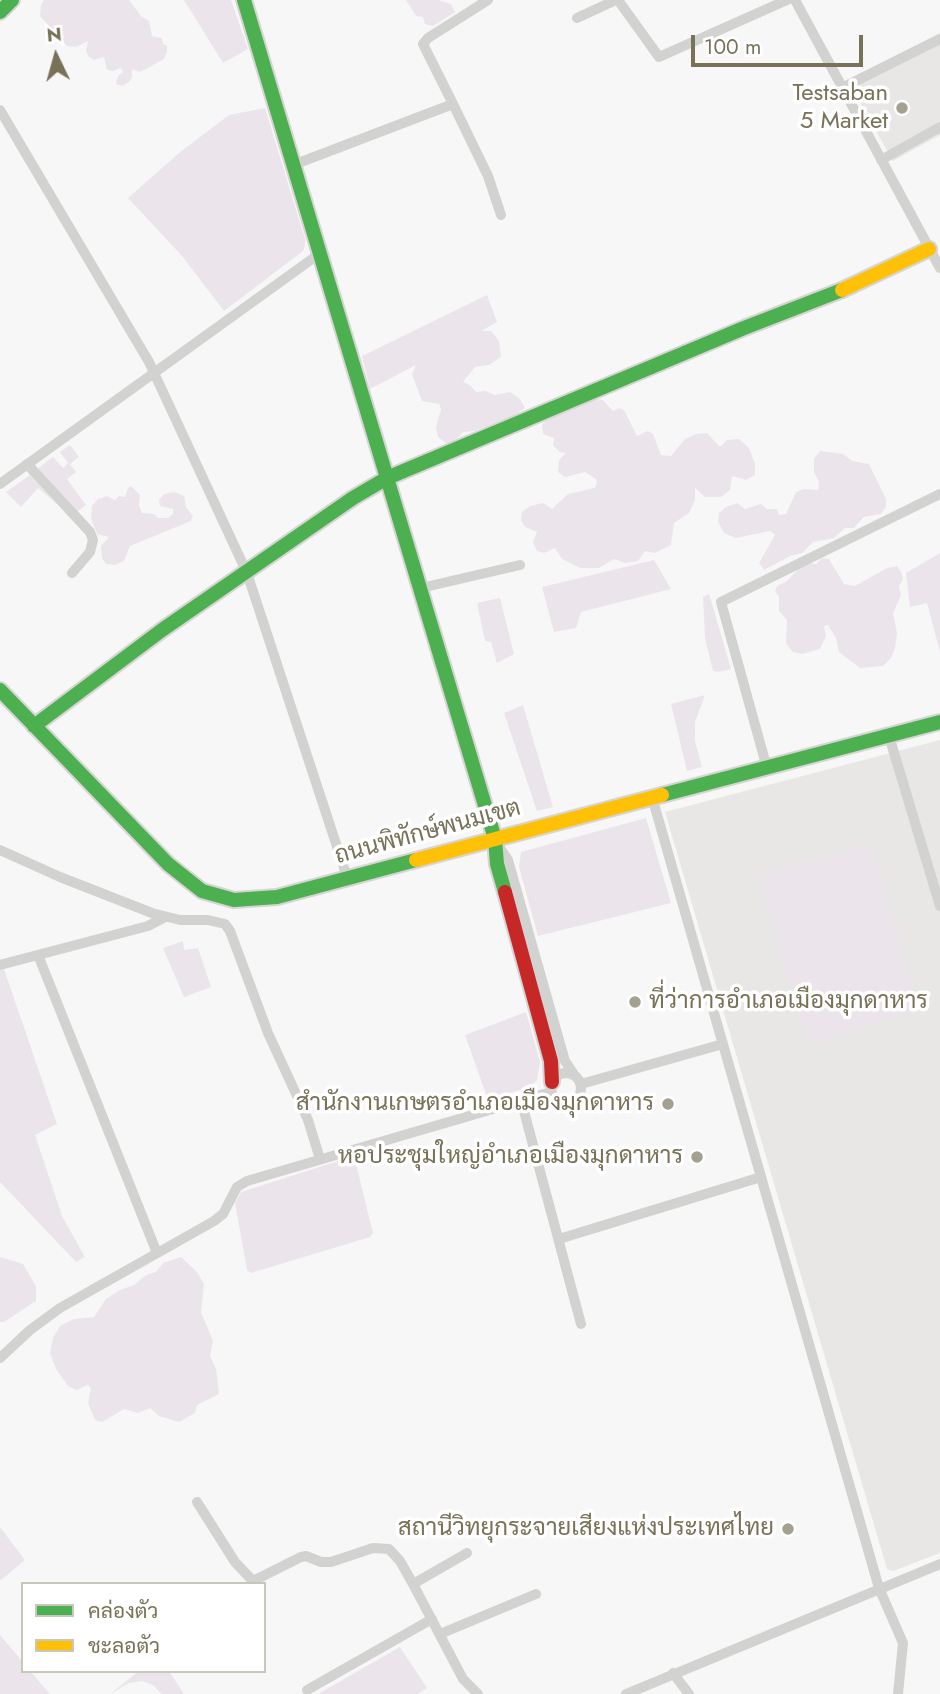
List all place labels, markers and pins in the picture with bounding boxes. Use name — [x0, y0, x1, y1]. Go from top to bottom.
place label: Testsaban 5 Market — [792, 80, 888, 136]
marker: Testsaban 5 Market — [894, 100, 910, 116]
place label: ที่ว่าการอำเภอเมืองมุกดาหาร — [649, 988, 928, 1016]
marker: ที่ว่าการอำเภอเมืองมุกดาหาร — [627, 994, 643, 1010]
place label: สำนักงานเกษตรอำเภอเมืองมุกดาหาร — [296, 1090, 654, 1118]
marker: สำนักงานเกษตรอำเภอเมืองมุกดาหาร — [660, 1096, 676, 1112]
place label: หอประชุมใหญ่อำเภอเมืองมุกดาหาร — [338, 1143, 683, 1171]
marker: หอประชุมใหญ่อำเภอเมืองมุกดาหาร — [689, 1149, 705, 1165]
place label: สถานีวิทยุกระจายเสียงแห่งประเทศไทย — [398, 1515, 774, 1543]
marker: สถานีวิทยุกระจายเสียงแห่งประเทศไทย — [780, 1521, 796, 1537]

